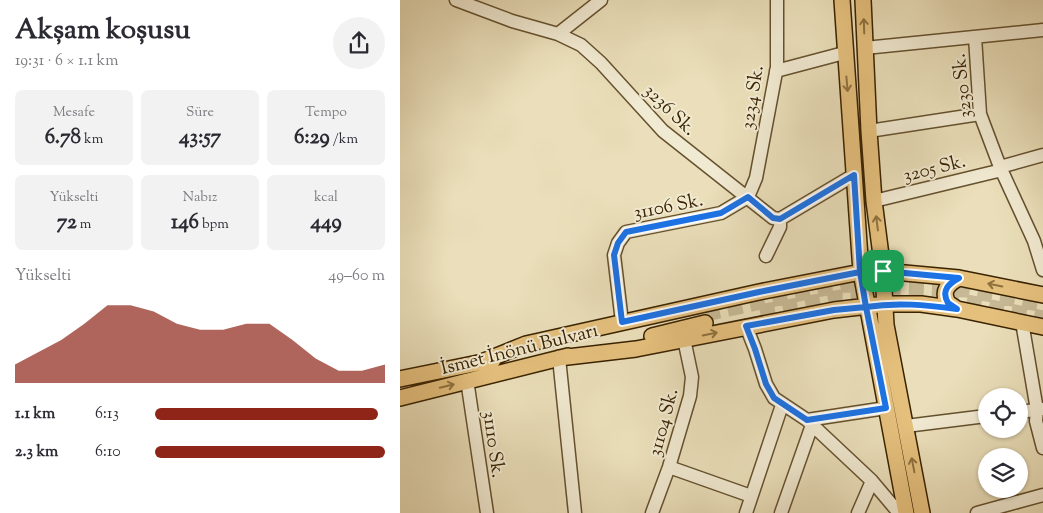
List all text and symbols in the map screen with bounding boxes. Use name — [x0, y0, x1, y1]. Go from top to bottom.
text: Akşam koşusu — [15, 11, 190, 51]
button: share — [333, 17, 385, 69]
one-way arrow — [859, 18, 869, 34]
text: 19:31 · 6 × 1.1 km — [15, 50, 118, 73]
street label: 3230 Sk. — [947, 52, 980, 119]
street label: 3234 Sk. — [735, 63, 772, 131]
one-way arrow — [842, 75, 851, 91]
street label: 3236 Sk. — [637, 79, 702, 143]
text: Mesafe — [53, 103, 95, 123]
text: Süre — [186, 103, 214, 123]
text: Tempo — [305, 103, 347, 123]
text: 6.78 — [45, 123, 81, 153]
text: 43:57 — [179, 123, 221, 153]
text: 6:29 — [294, 123, 330, 153]
text: km — [81, 130, 103, 150]
text: /km — [330, 130, 358, 150]
street label: 3205 Sk. — [900, 149, 969, 190]
street label: 31106 Sk. — [631, 187, 706, 227]
text: Yükselti — [49, 188, 99, 208]
text: Nabız — [183, 188, 217, 208]
text: kcal — [314, 188, 338, 208]
text: 72 — [57, 208, 77, 238]
text: 146 — [171, 208, 199, 238]
text: 449 — [310, 208, 342, 238]
text: m — [77, 215, 91, 235]
text: bpm — [199, 215, 229, 235]
one-way arrow — [872, 215, 882, 231]
pin — [862, 250, 904, 292]
icon: arrive — [869, 257, 897, 285]
text: Yükselti — [15, 265, 71, 288]
text: 49–60 m — [328, 265, 385, 288]
one-way arrow — [988, 280, 1004, 290]
street label: İsmet İnönü Bulvarı — [438, 318, 601, 383]
one-way arrow — [702, 329, 718, 338]
one-way arrow — [439, 380, 455, 390]
street label: 31104 Sk. — [642, 385, 686, 460]
map controls — [978, 388, 1028, 498]
button: locate — [978, 388, 1028, 438]
text: 1.1 km — [15, 403, 55, 426]
text: 6:13 — [95, 403, 119, 426]
street label: 31110 Sk. — [474, 409, 511, 480]
text: 2.3 km — [15, 441, 58, 464]
text: 6:10 — [95, 441, 121, 464]
button: layers — [978, 448, 1028, 498]
one-way arrow — [908, 458, 918, 474]

